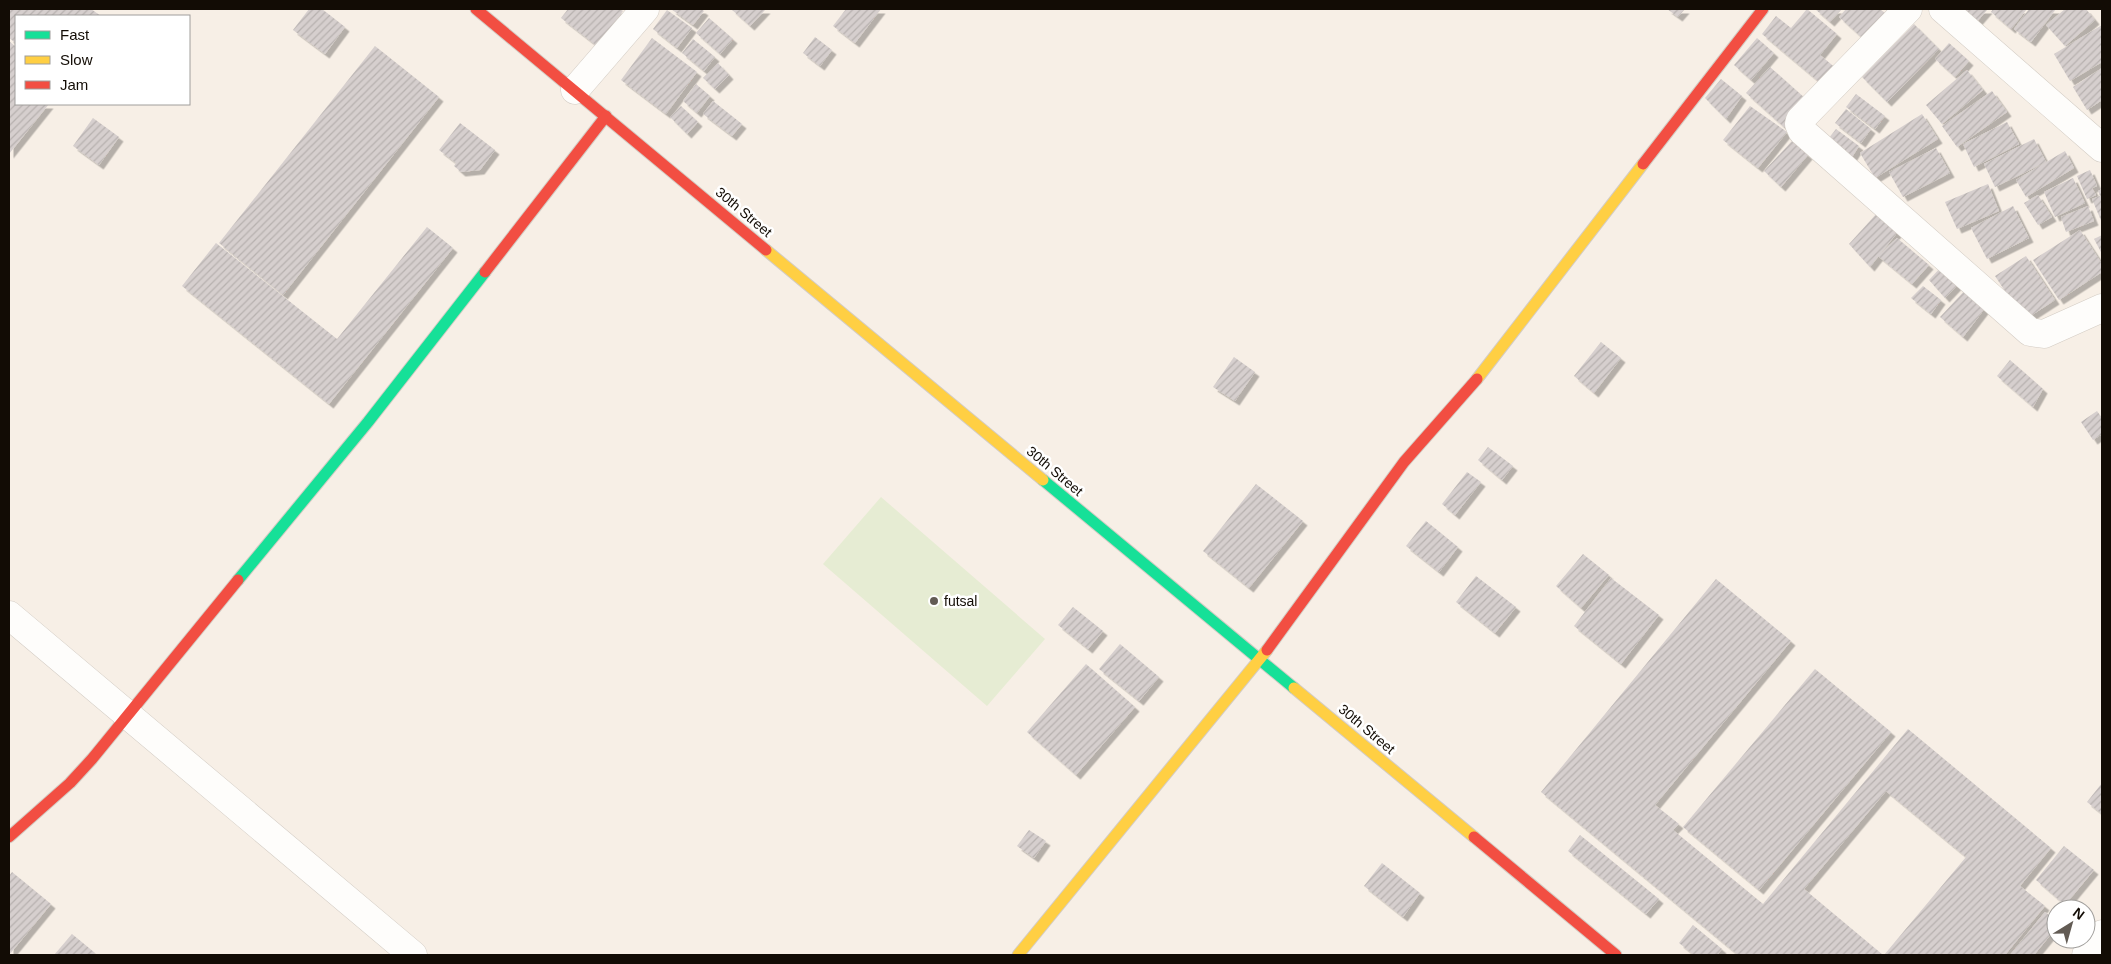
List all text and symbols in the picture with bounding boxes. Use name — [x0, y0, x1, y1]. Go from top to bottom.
legend — [15, 15, 190, 105]
text: Fast — [60, 26, 90, 43]
text: Slow — [60, 51, 93, 68]
text: Jam — [60, 76, 88, 93]
street label: 30th Street — [713, 184, 775, 240]
street label: 30th Street — [1024, 443, 1086, 499]
place label: futsal — [944, 593, 977, 609]
marker: futsal — [928, 595, 940, 607]
street label: 30th Street — [1336, 701, 1398, 757]
north arrow — [2046, 899, 2096, 949]
text: N — [2070, 904, 2088, 923]

